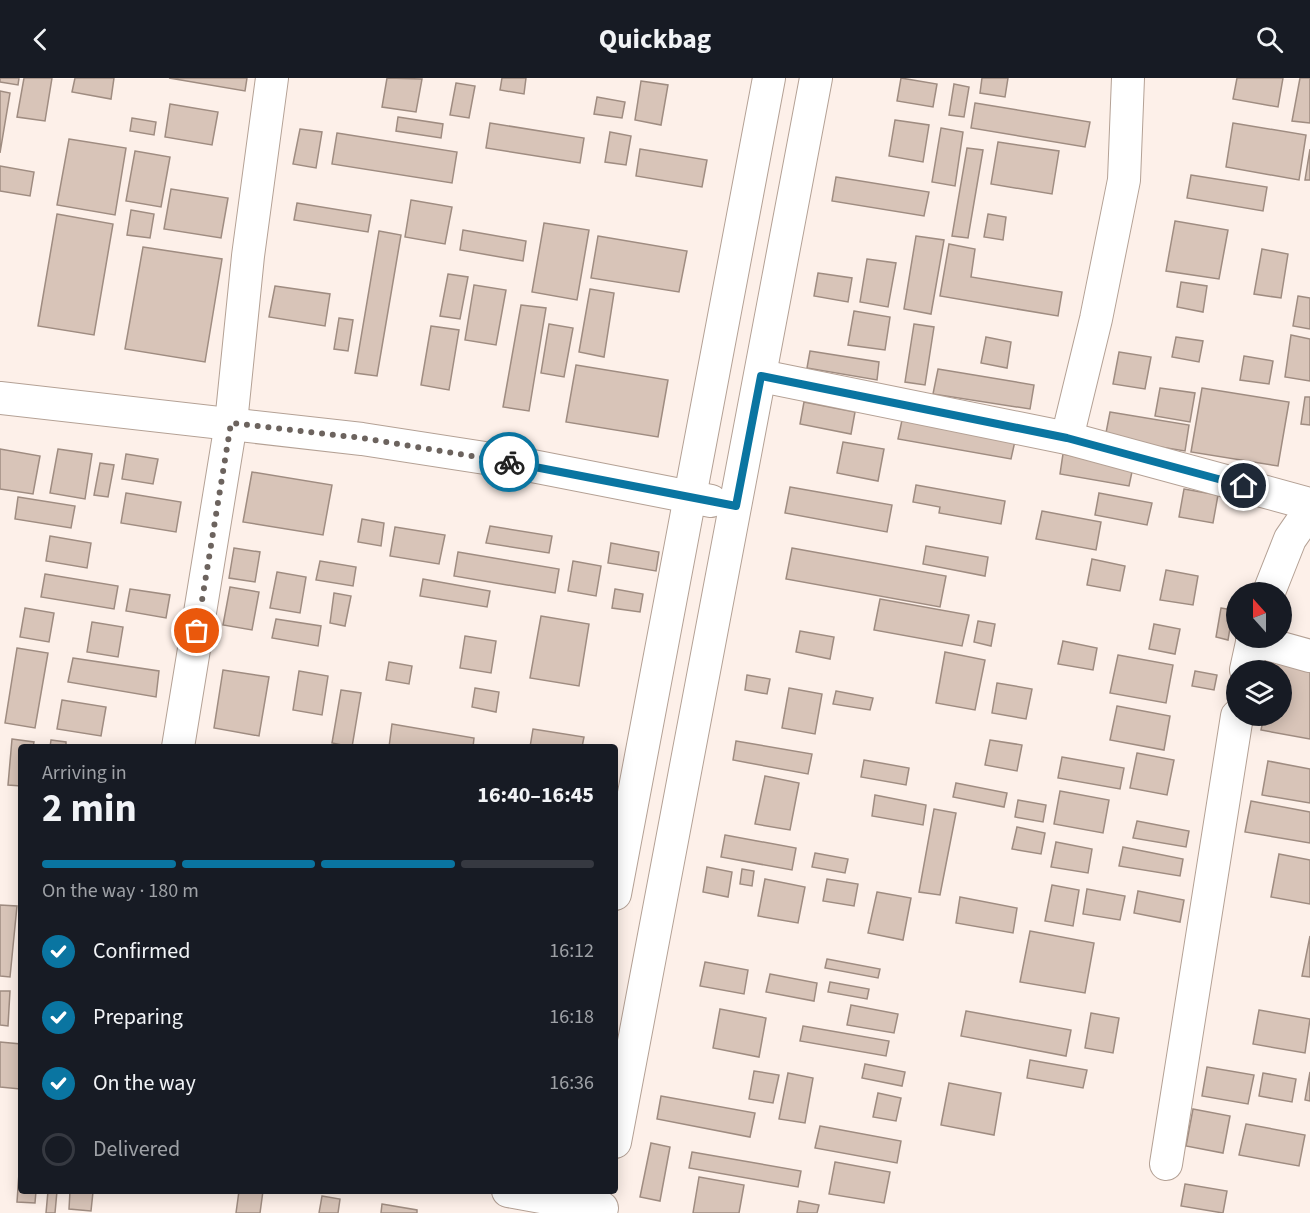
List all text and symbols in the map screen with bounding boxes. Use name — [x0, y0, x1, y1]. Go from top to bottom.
text: Quickbag — [599, 20, 711, 59]
icon: back — [24, 23, 57, 56]
icon: search — [1253, 23, 1286, 56]
courier — [479, 432, 539, 492]
icon: bike — [493, 446, 526, 479]
pin — [1218, 460, 1269, 511]
icon: home — [1227, 469, 1260, 502]
north arrow — [1226, 582, 1292, 648]
map controls — [1226, 582, 1292, 726]
pin — [171, 605, 222, 656]
icon: bag — [180, 614, 213, 647]
button: layers — [1226, 660, 1292, 726]
text: Arriving in — [42, 759, 127, 787]
text: 16:40–16:45 — [477, 779, 594, 811]
text: 2 min — [42, 781, 137, 837]
text: On the way · 180 m — [42, 877, 199, 905]
icon: check — [42, 935, 75, 968]
text: Confirmed — [93, 935, 190, 967]
text: 16:12 — [549, 937, 594, 965]
icon: check — [42, 1001, 75, 1034]
text: Preparing — [93, 1001, 183, 1033]
text: 16:18 — [549, 1003, 594, 1031]
icon: check — [42, 1067, 75, 1100]
text: On the way — [93, 1067, 196, 1099]
text: 16:36 — [549, 1069, 594, 1097]
text: Delivered — [93, 1133, 180, 1165]

